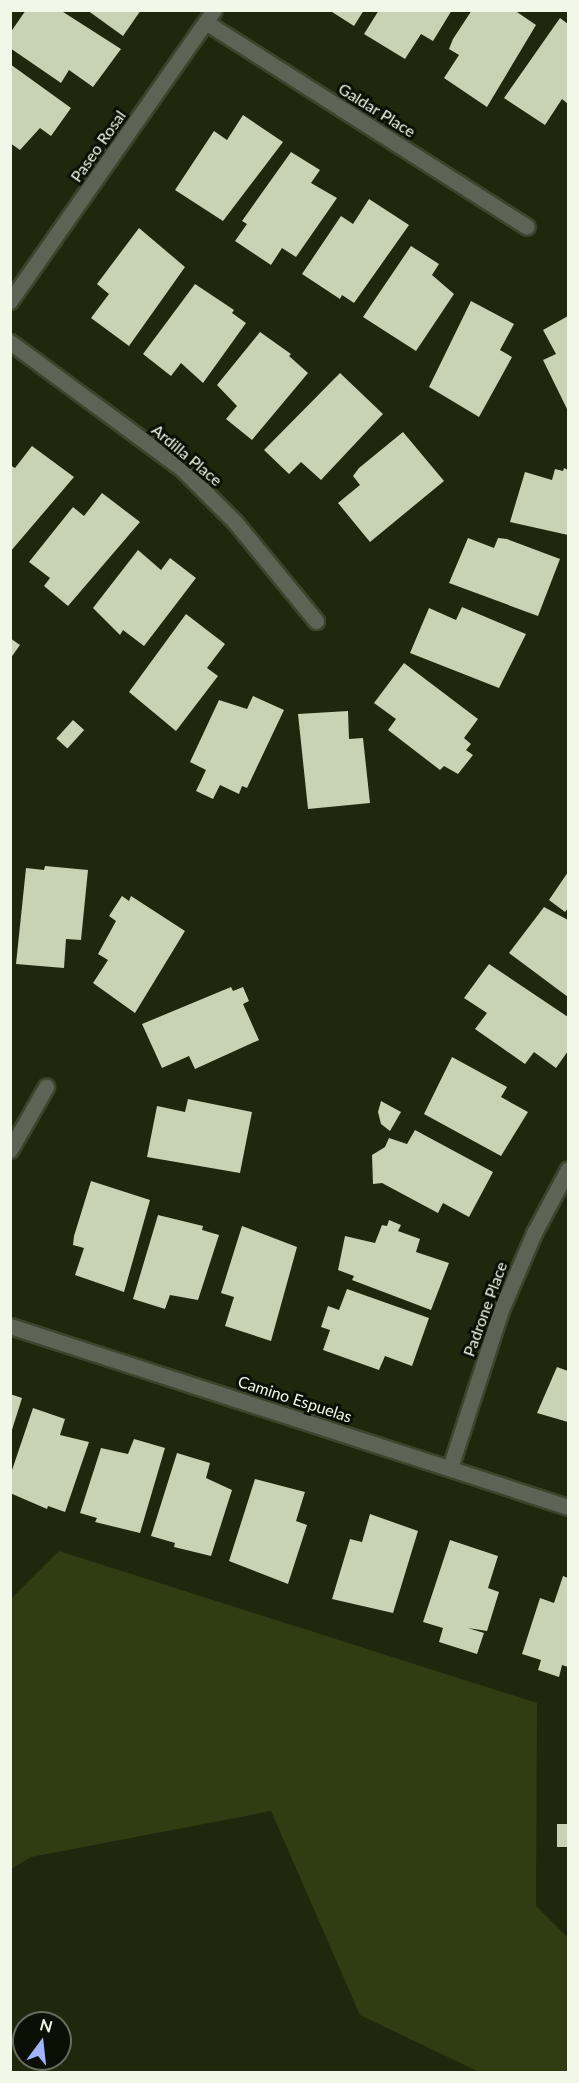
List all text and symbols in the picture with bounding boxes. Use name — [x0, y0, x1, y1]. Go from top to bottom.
street label: Galdar Place — [335, 79, 419, 141]
street label: Paseo Rosal — [66, 106, 130, 186]
street label: Ardilla Place — [148, 420, 226, 490]
street label: Padrone Place — [459, 1259, 511, 1359]
street label: Camino Espuelas — [236, 1372, 354, 1426]
north arrow — [12, 2011, 72, 2071]
text: N — [38, 2014, 55, 2036]

